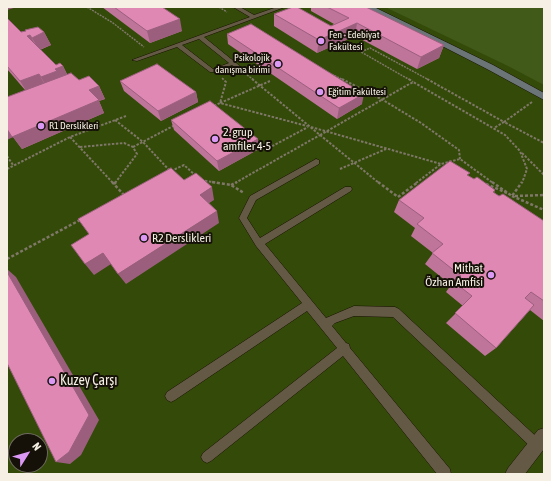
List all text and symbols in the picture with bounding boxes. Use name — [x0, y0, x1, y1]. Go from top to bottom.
place label: Fen - Edebiyat Fakültesi — [329, 29, 380, 52]
marker: Fen - Edebiyat Fakültesi — [316, 36, 326, 46]
place label: Psikolojik danışma birimi — [215, 52, 270, 76]
marker: Psikolojik danışma birimi — [273, 59, 283, 69]
place label: Eğitim Fakültesi — [328, 86, 386, 98]
marker: Eğitim Fakültesi — [315, 87, 325, 97]
place label: R1 Derslikleri — [49, 120, 98, 132]
marker: R1 Derslikleri — [36, 121, 46, 131]
place label: 2. grup amfiler 4-5 — [223, 125, 271, 153]
marker: 2. grup amfiler 4-5 — [210, 134, 220, 144]
place label: R2 Derslikleri — [152, 231, 211, 245]
marker: R2 Derslikleri — [139, 233, 149, 243]
place label: Mithat Özhan Amfisi — [425, 261, 483, 289]
marker: Mithat Özhan Amfisi — [486, 270, 496, 280]
place label: Kuzey Çarşı — [60, 373, 117, 389]
marker: Kuzey Çarşı — [47, 376, 57, 386]
north arrow — [8, 433, 48, 473]
text: N — [30, 440, 44, 453]

